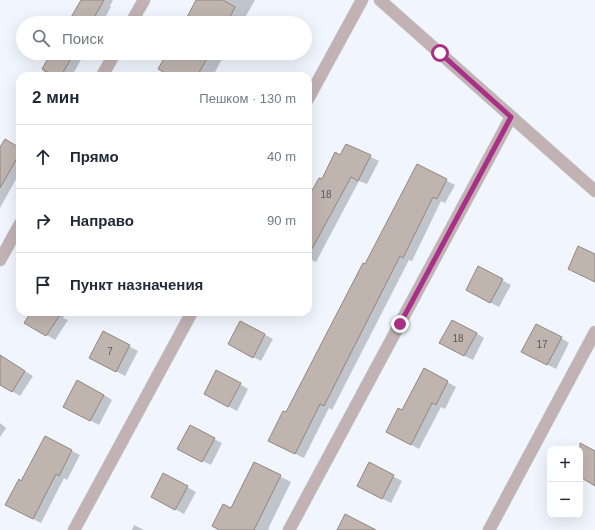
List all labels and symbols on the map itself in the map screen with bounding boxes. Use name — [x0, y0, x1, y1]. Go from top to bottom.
route start — [431, 44, 449, 62]
house number: 18 — [320, 189, 332, 200]
route end — [391, 315, 409, 333]
house number: 18 — [452, 333, 464, 344]
house number: 17 — [536, 339, 548, 350]
house number: 7 — [107, 346, 113, 357]

